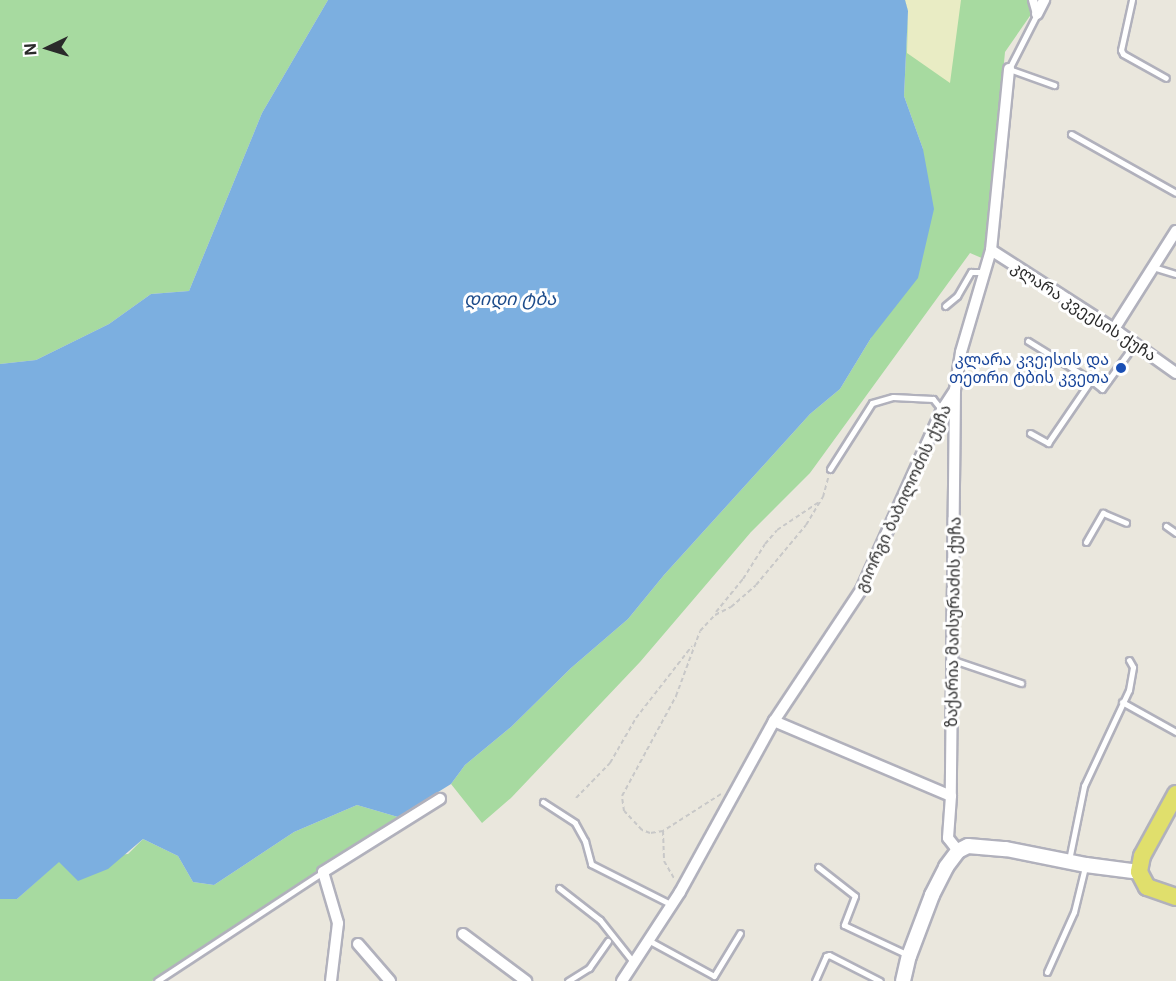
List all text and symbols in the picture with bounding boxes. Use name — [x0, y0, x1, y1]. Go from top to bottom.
north arrow — [18, 18, 78, 78]
text: N — [20, 42, 40, 56]
street label: კლარა კვეესის ქუჩა — [1008, 257, 1160, 365]
water label: დიდი ტბა — [464, 288, 556, 310]
place label: კლარა კვეესის და თეთრი ტბის კვეთა — [949, 349, 1109, 387]
marker: კლარა კვეესის და თეთრი ტბის კვეთა — [1114, 361, 1128, 375]
street label: გიორგი ბაბილოძის ქუჩა — [851, 401, 955, 595]
street label: ზაქარია მაისურაძის ქუჩა — [942, 517, 964, 727]

